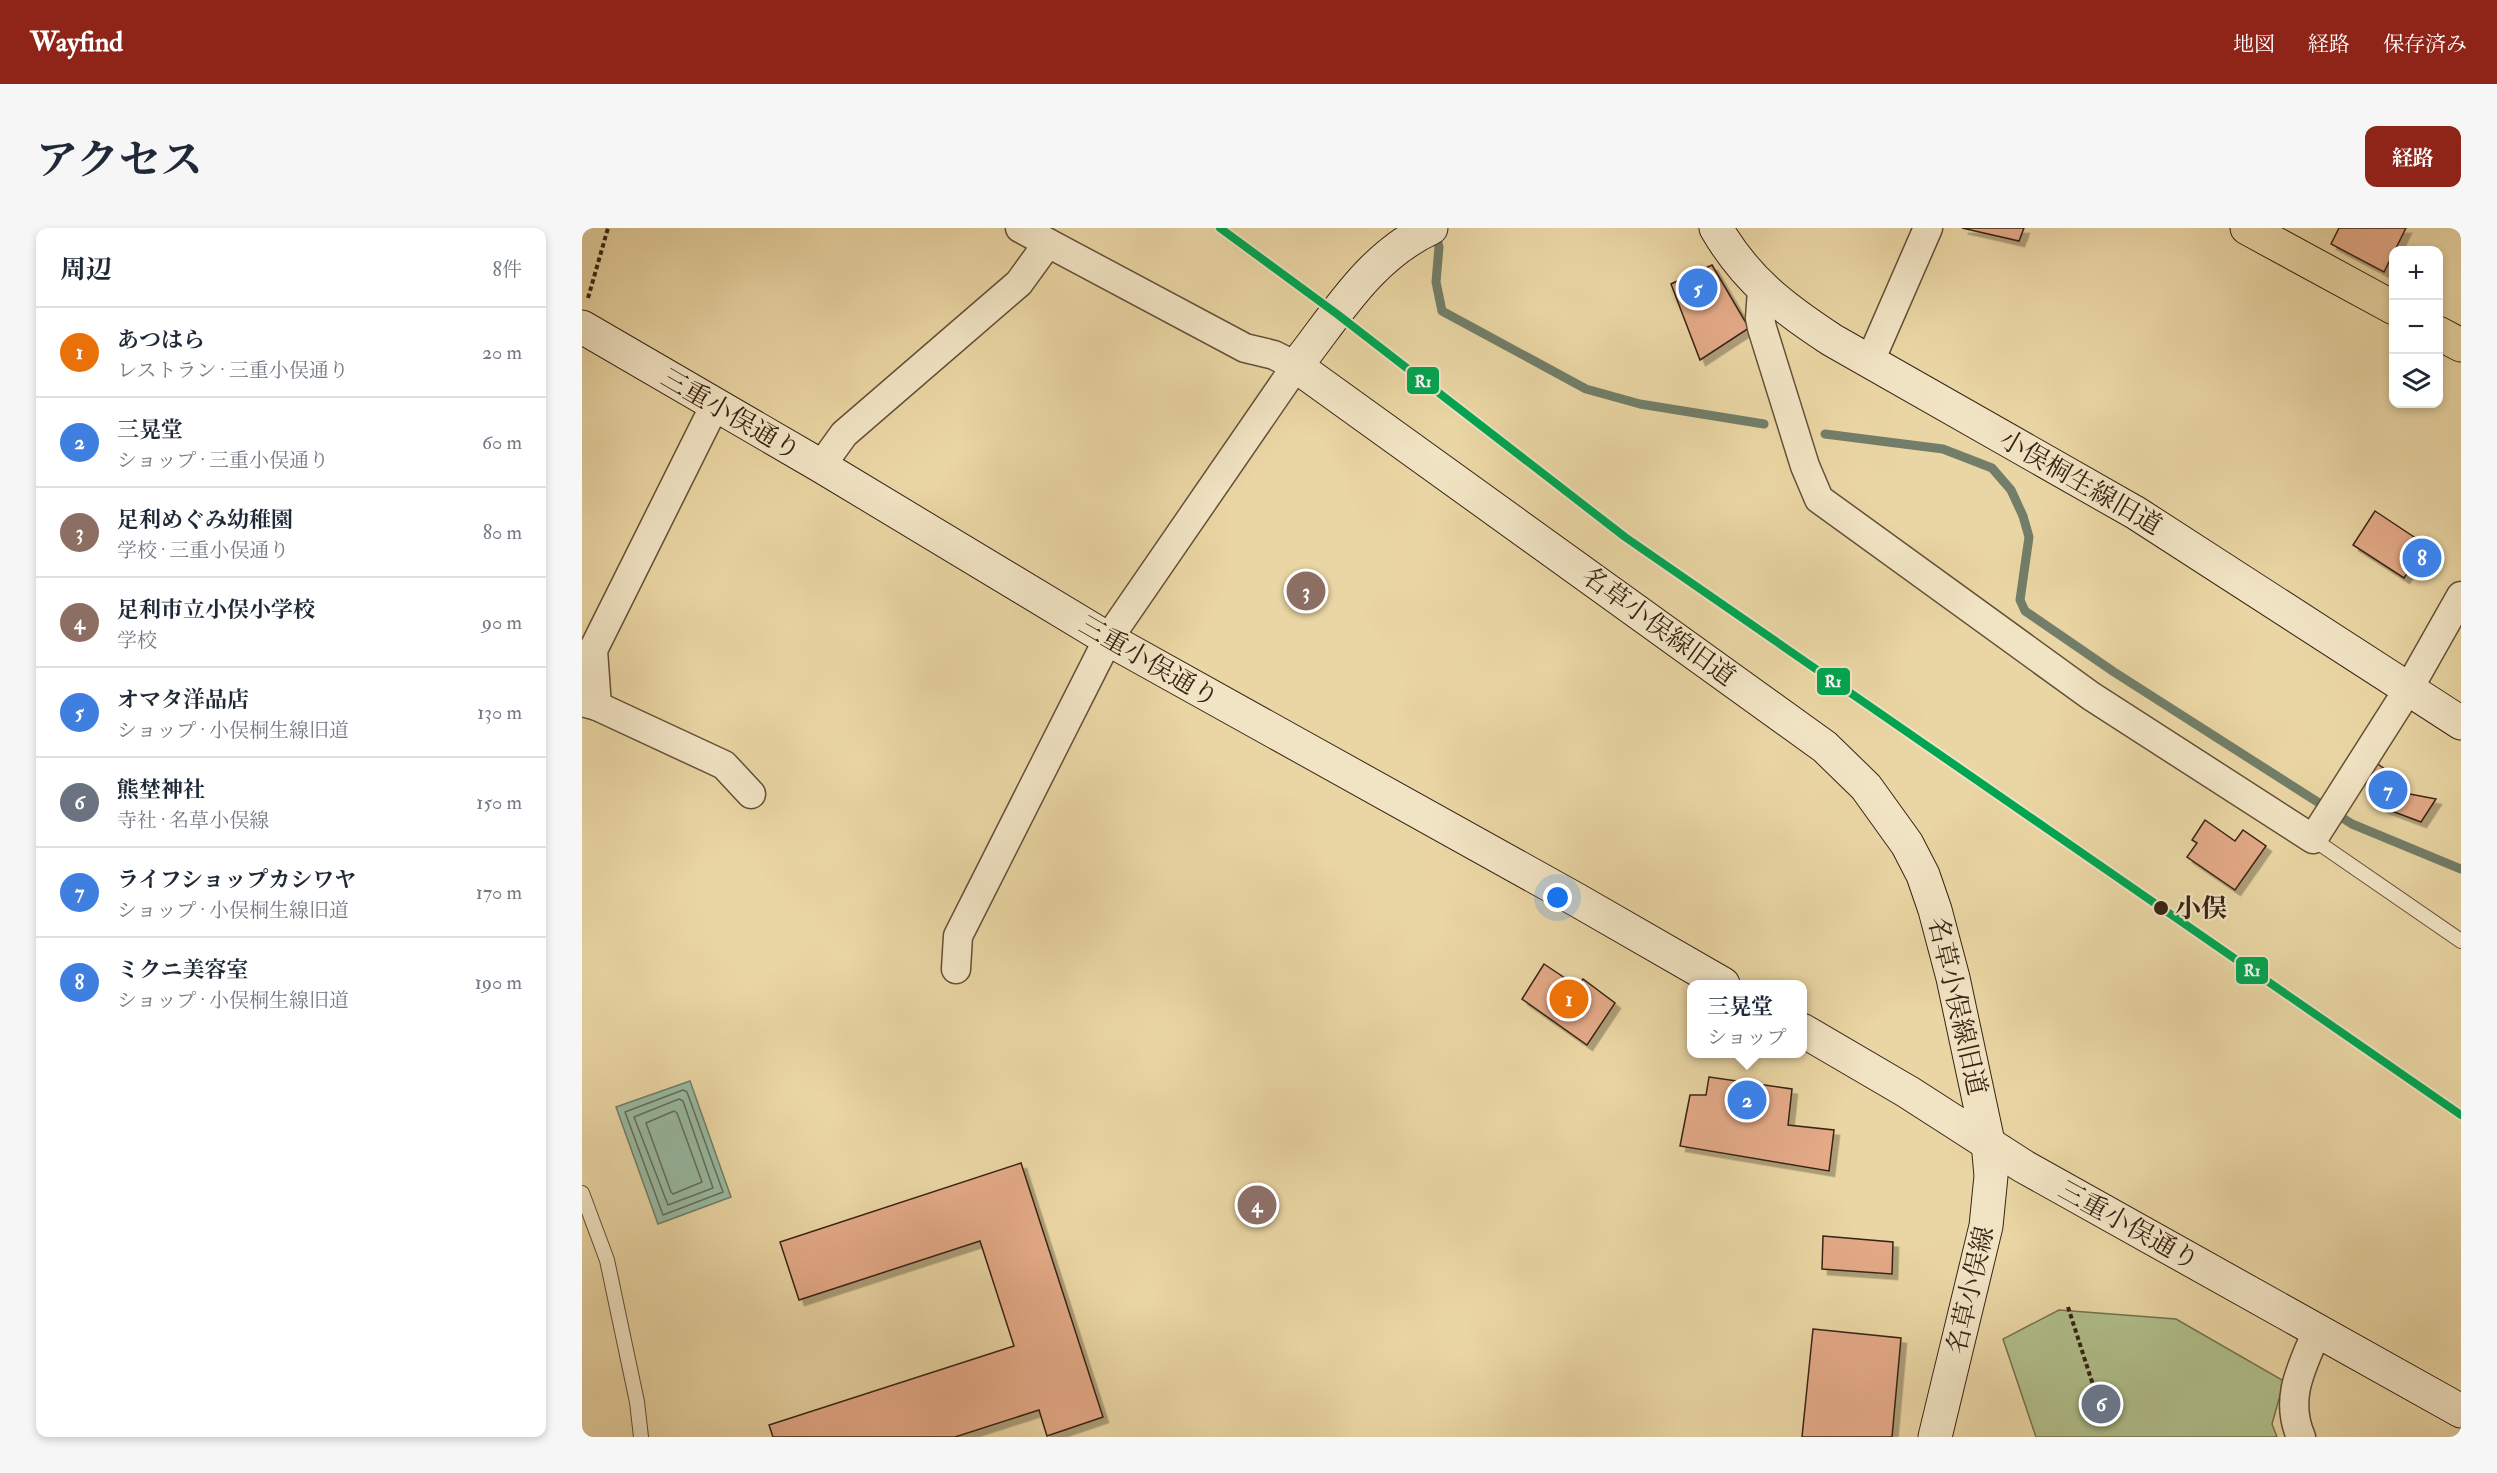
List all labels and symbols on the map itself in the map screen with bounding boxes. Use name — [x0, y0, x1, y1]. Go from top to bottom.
pin: 5 — [1678, 266, 1718, 310]
street label: 三重小俣通り — [655, 362, 806, 468]
line badge: R1 — [1406, 366, 1440, 395]
text: R1 — [1414, 372, 1432, 392]
street label: 小俣桐生線旧道 — [1994, 424, 2167, 542]
pin: 8 — [2402, 536, 2442, 580]
street label: 名草小俣線旧道 — [1575, 560, 1741, 693]
pin: 3 — [1286, 568, 1326, 614]
street label: 三重小俣通り — [1073, 609, 1224, 715]
line badge: R1 — [1816, 667, 1851, 696]
text: R1 — [1824, 672, 1842, 692]
pin: 7 — [2368, 768, 2408, 812]
your location — [1543, 883, 1572, 912]
place label: 小俣 — [2175, 893, 2227, 925]
marker: 小俣 — [2152, 899, 2170, 917]
street label: 名草小俣線旧道 — [1921, 914, 1993, 1098]
line badge: R1 — [2235, 956, 2269, 985]
text: R1 — [2243, 961, 2261, 981]
pin: 1 — [1550, 976, 1588, 1022]
pin: 2 — [1728, 1078, 1766, 1122]
street label: 三重小俣通り — [2053, 1174, 2204, 1278]
pin: 4 — [1238, 1182, 1276, 1228]
street label: 名草小俣線 — [1941, 1223, 2001, 1357]
pin: 6 — [2082, 1382, 2120, 1426]

